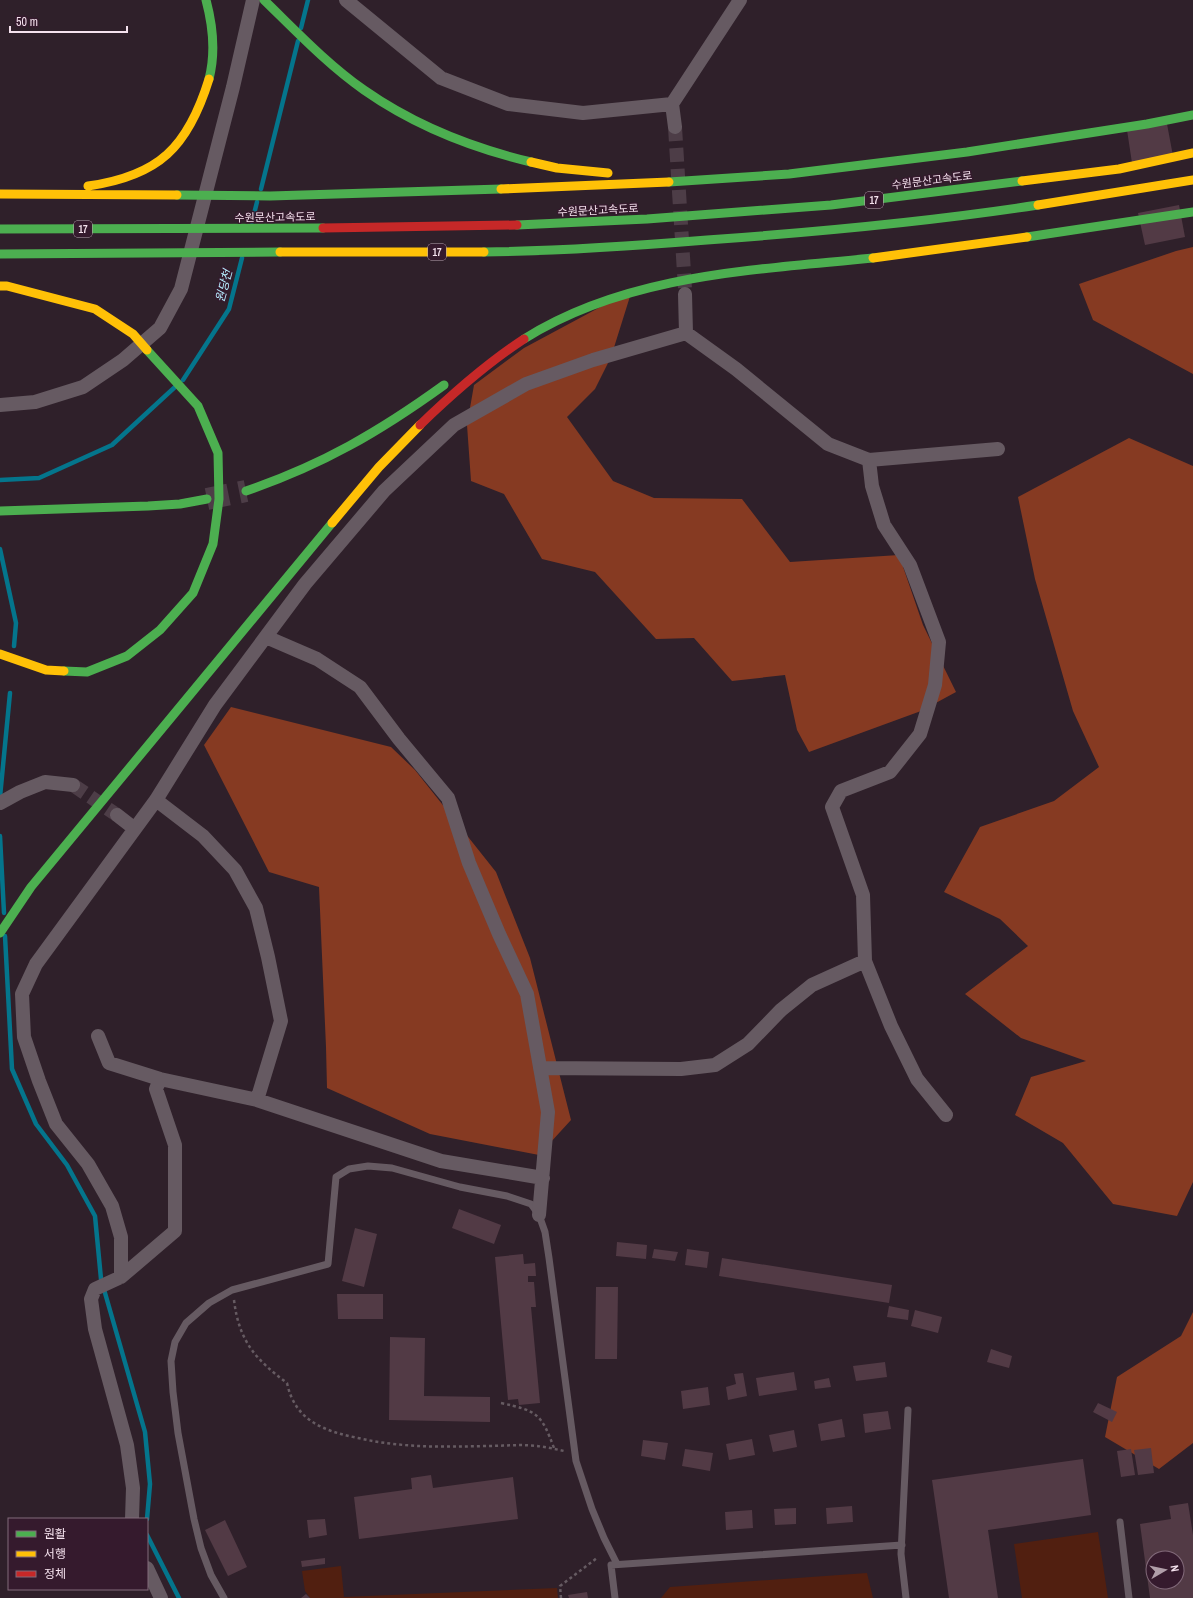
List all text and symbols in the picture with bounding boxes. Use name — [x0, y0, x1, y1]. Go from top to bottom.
scale bar — [10, 8, 127, 34]
text: 50 m — [16, 14, 38, 30]
street label: 수원문산고속도로 — [891, 168, 973, 192]
road number: 17 — [865, 192, 883, 208]
street label: 수원문산고속도로 — [557, 201, 639, 219]
street label: 수원문산고속도로 — [234, 209, 316, 225]
road number: 17 — [74, 221, 92, 237]
road number: 17 — [428, 244, 446, 260]
water label: 원당천 — [212, 266, 237, 304]
legend — [8, 1518, 148, 1590]
text: 원활 — [44, 1526, 66, 1542]
text: 서행 — [44, 1546, 66, 1562]
north arrow — [1145, 1550, 1185, 1590]
text: N — [1167, 1564, 1182, 1573]
text: 정체 — [44, 1566, 66, 1582]

